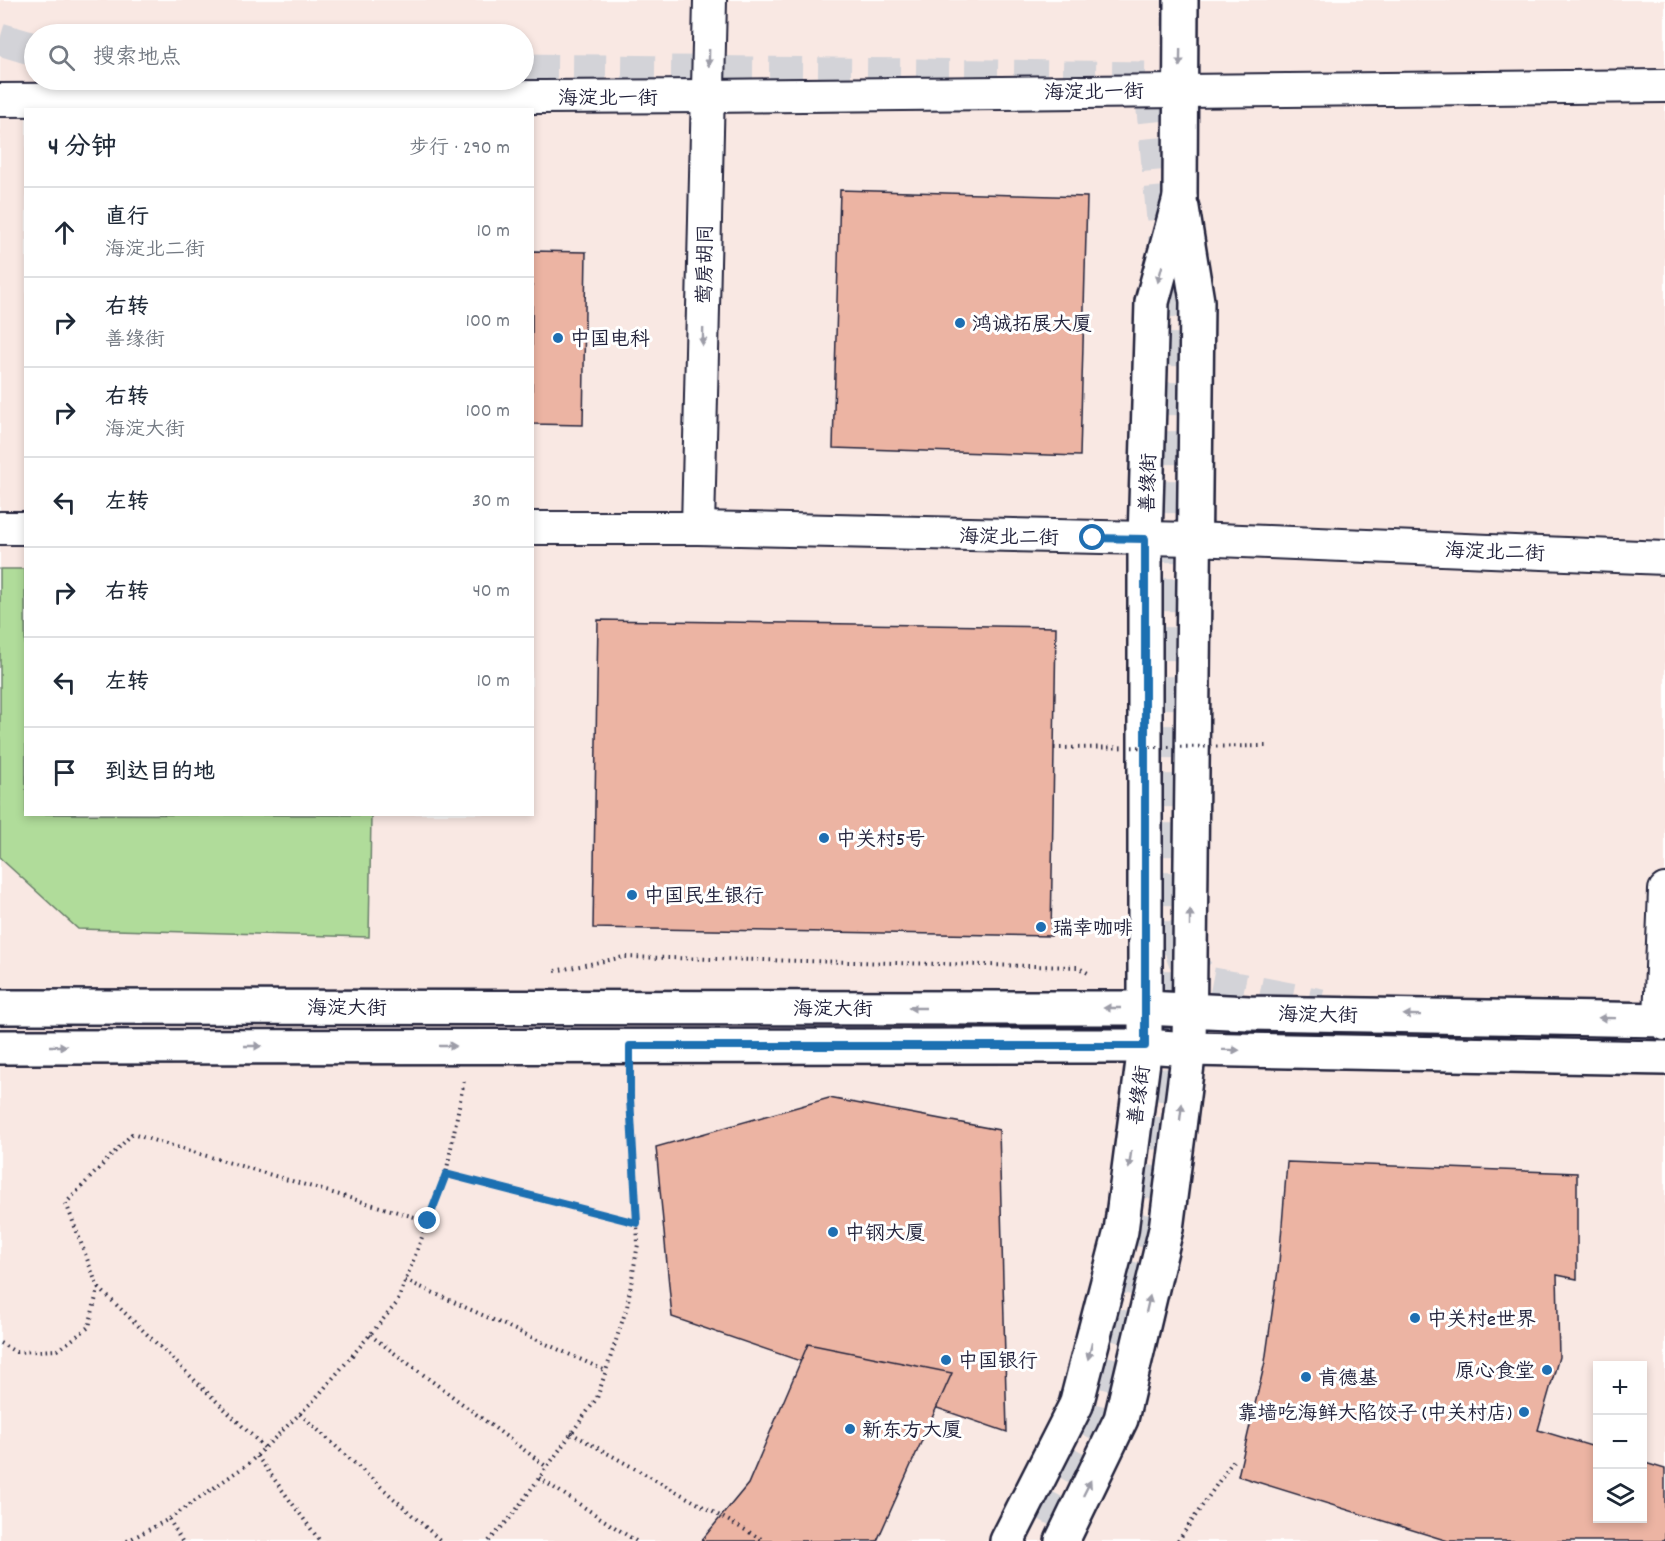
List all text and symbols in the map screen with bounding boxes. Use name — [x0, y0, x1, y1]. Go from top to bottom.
search box — [24, 24, 534, 90]
icon: search — [45, 41, 78, 74]
text: 搜索地点 — [93, 43, 181, 74]
one-way arrow — [704, 49, 714, 68]
one-way arrow — [1175, 49, 1185, 68]
street label: 海淀北一街 — [1044, 79, 1144, 109]
street label: 海淀北一街 — [558, 86, 658, 114]
text: 4 分钟 — [48, 130, 117, 167]
text: 步行 · 290 m — [409, 135, 510, 163]
text: 直行 — [105, 203, 149, 234]
icon: ahead — [48, 216, 81, 249]
text: 10 m — [476, 218, 510, 246]
street label: 莺房胡同 — [692, 224, 722, 304]
text: 海淀北二街 — [105, 237, 205, 265]
one-way arrow — [1154, 265, 1164, 284]
text: 右转 — [105, 293, 149, 324]
icon: right — [48, 306, 81, 339]
text: 100 m — [466, 308, 510, 336]
place label: 鸿诚拓展大厦 — [972, 312, 1092, 340]
marker: 鸿诚拓展大厦 — [953, 316, 967, 330]
text: 善缘街 — [105, 327, 165, 355]
place label: 中国电科 — [570, 327, 650, 355]
one-way arrow — [698, 328, 707, 347]
marker: 中国电科 — [551, 331, 565, 345]
text: 右转 — [105, 383, 149, 414]
icon: right — [48, 396, 81, 429]
text: 100 m — [466, 398, 510, 426]
text: 海淀大街 — [105, 417, 185, 445]
street label: 善缘街 — [1135, 453, 1165, 514]
icon: left — [48, 486, 81, 519]
text: 左转 — [105, 488, 149, 519]
text: 30 m — [472, 488, 510, 516]
street label: 海淀北二街 — [959, 524, 1059, 554]
route start — [1079, 524, 1105, 550]
street label: 海淀北二街 — [1444, 538, 1545, 570]
icon: right — [48, 576, 81, 609]
text: 右转 — [105, 578, 149, 609]
text: 40 m — [472, 578, 510, 606]
icon: left — [48, 666, 81, 699]
text: 左转 — [105, 668, 149, 699]
text: 10 m — [476, 668, 510, 696]
icon: arrive — [48, 756, 81, 789]
text: 到达目的地 — [105, 758, 215, 789]
place label: 中关村5号 — [836, 827, 925, 855]
marker: 中关村5号 — [817, 831, 831, 845]
place label: 中国民生银行 — [644, 884, 764, 912]
marker: 中国民生银行 — [625, 888, 639, 902]
one-way arrow — [1185, 908, 1195, 927]
place label: 瑞幸咖啡 — [1053, 916, 1133, 944]
marker: 瑞幸咖啡 — [1034, 920, 1048, 934]
street label: 海淀大街 — [307, 996, 387, 1024]
street label: 海淀大街 — [793, 997, 873, 1025]
street label: 海淀大街 — [1278, 1002, 1358, 1032]
one-way arrow — [907, 1003, 926, 1013]
one-way arrow — [1102, 1003, 1121, 1013]
one-way arrow — [1402, 1010, 1421, 1020]
one-way arrow — [1597, 1014, 1616, 1023]
one-way arrow — [49, 1041, 68, 1051]
one-way arrow — [244, 1041, 263, 1051]
one-way arrow — [439, 1041, 458, 1051]
one-way arrow — [1222, 1045, 1241, 1055]
street label: 善缘街 — [1123, 1064, 1159, 1127]
one-way arrow — [1176, 1103, 1186, 1122]
one-way arrow — [1125, 1151, 1134, 1170]
route end — [414, 1207, 440, 1233]
place label: 中钢大厦 — [845, 1221, 925, 1249]
marker: 中钢大厦 — [826, 1225, 840, 1239]
one-way arrow — [1144, 1294, 1153, 1313]
place label: 中关村e世界 — [1427, 1307, 1536, 1335]
marker: 中关村e世界 — [1408, 1311, 1422, 1325]
one-way arrow — [1084, 1342, 1094, 1360]
place label: 中国银行 — [958, 1349, 1038, 1377]
marker: 中国银行 — [939, 1353, 953, 1367]
place label: 原心食堂 — [1455, 1359, 1535, 1387]
map controls — [1593, 1361, 1647, 1523]
button: + — [1593, 1361, 1647, 1415]
marker: 原心食堂 — [1540, 1363, 1554, 1377]
place label: 肯德基 — [1318, 1366, 1378, 1394]
marker: 肯德基 — [1299, 1370, 1313, 1384]
place label: 靠墙吃海鲜大陷饺子 (中关村店) — [1237, 1401, 1512, 1429]
marker: 靠墙吃海鲜大陷饺子 (中关村店) — [1517, 1405, 1531, 1419]
button: − — [1593, 1415, 1647, 1469]
place label: 新东方大厦 — [862, 1418, 962, 1446]
marker: 新东方大厦 — [843, 1422, 857, 1436]
button: layers — [1593, 1469, 1647, 1523]
one-way arrow — [1083, 1480, 1092, 1497]

